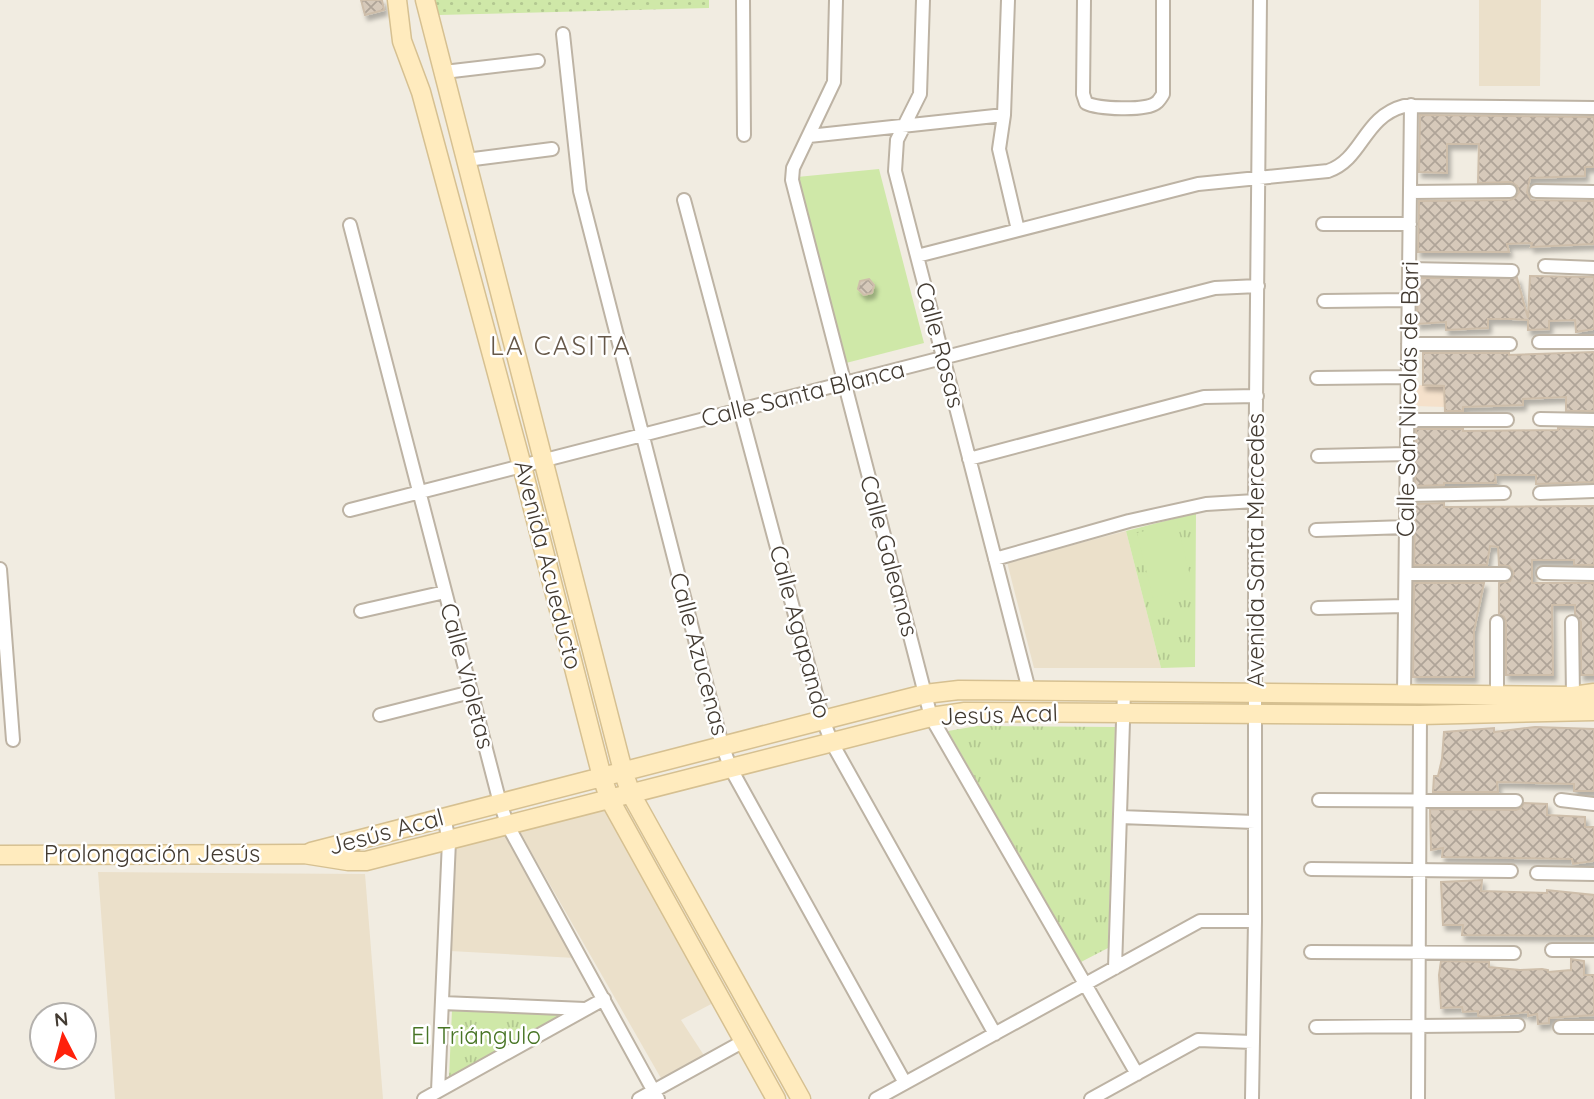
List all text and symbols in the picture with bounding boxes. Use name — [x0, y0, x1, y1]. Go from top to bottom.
street label: Calle San Nicolás de Bari — [1390, 261, 1424, 537]
street label: Calle Rosas — [910, 279, 972, 411]
district label: LA CASITA — [490, 329, 632, 362]
street label: Calle Santa Blanca — [698, 353, 908, 433]
street label: Avenida Santa Mercedes — [1240, 413, 1270, 687]
street label: Avenida Acueducto — [508, 457, 589, 672]
street label: Calle Galeanas — [854, 472, 926, 640]
street label: Calle Agapando — [763, 542, 838, 722]
street label: Calle Azucenas — [664, 569, 736, 739]
street label: Calle Violetas — [434, 600, 502, 752]
street label: Jesús Acal — [939, 697, 1058, 731]
street label: Jesús Acal — [325, 801, 447, 861]
street label: Prolongación Jesús — [44, 838, 260, 868]
north arrow — [28, 1001, 98, 1071]
text: N — [53, 1006, 69, 1032]
park label: El Triángulo — [411, 1020, 541, 1050]

